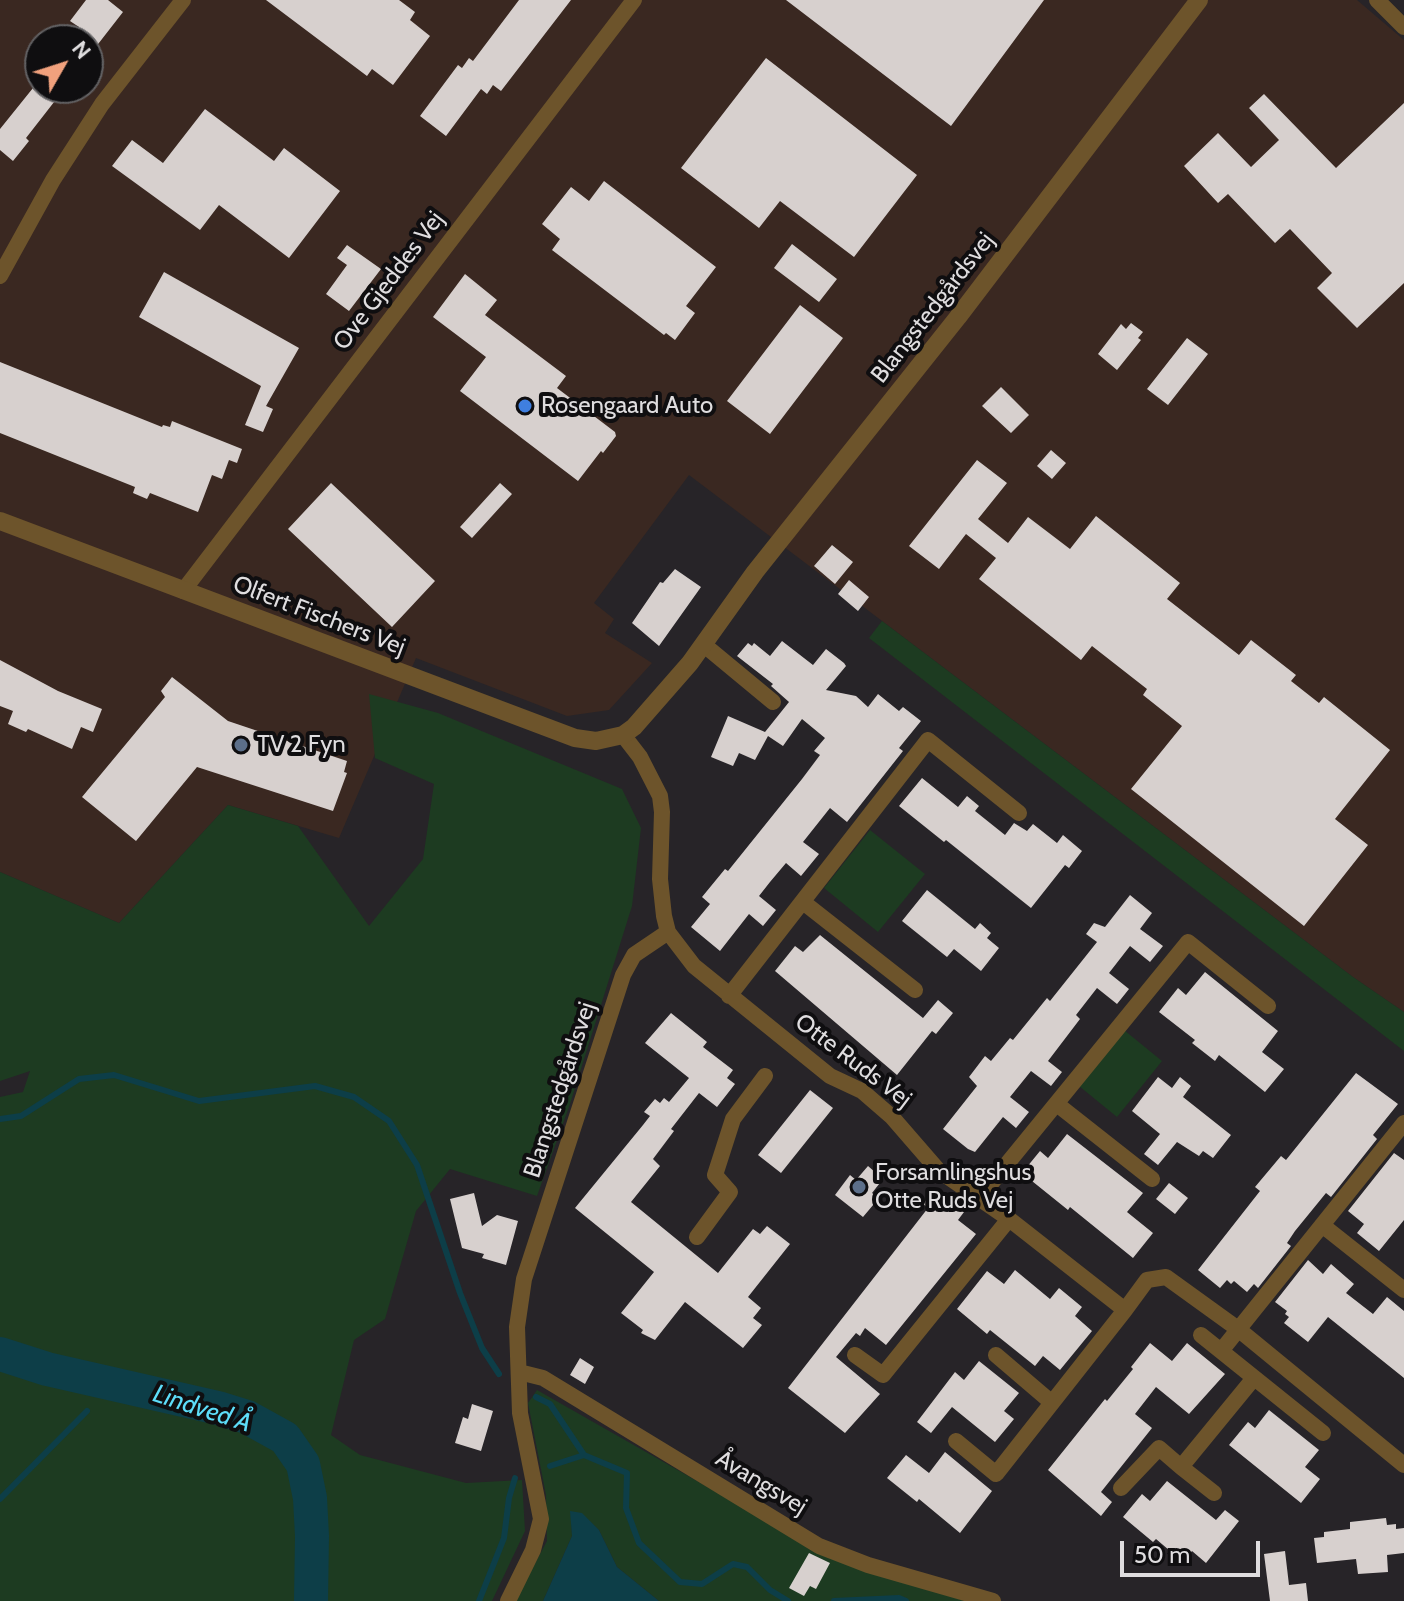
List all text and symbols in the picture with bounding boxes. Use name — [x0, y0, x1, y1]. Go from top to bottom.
north arrow — [24, 24, 104, 104]
text: N — [66, 35, 97, 64]
street label: Ove Gjeddes Vej — [328, 206, 450, 356]
street label: Blangstedgårdsvej — [865, 227, 1001, 389]
place label: Rosengaard Auto — [541, 392, 713, 420]
marker: Rosengaard Auto — [516, 397, 534, 415]
street label: Olfert Fischers Vej — [229, 570, 409, 662]
place label: TV 2 Fyn — [257, 731, 346, 759]
marker: TV 2 Fyn — [232, 736, 250, 754]
street label: Blangstedgårdsvej — [518, 998, 602, 1182]
street label: Otte Ruds Vej — [789, 1008, 917, 1114]
place label: Forsamlingshus Otte Ruds Vej — [875, 1159, 1031, 1215]
marker: Forsamlingshus Otte Ruds Vej — [850, 1178, 868, 1196]
water label: Lindved Å — [149, 1378, 255, 1440]
street label: Åvangsvej — [710, 1445, 812, 1521]
scale bar — [1124, 1525, 1264, 1575]
text: 50 m — [1134, 1540, 1190, 1569]

